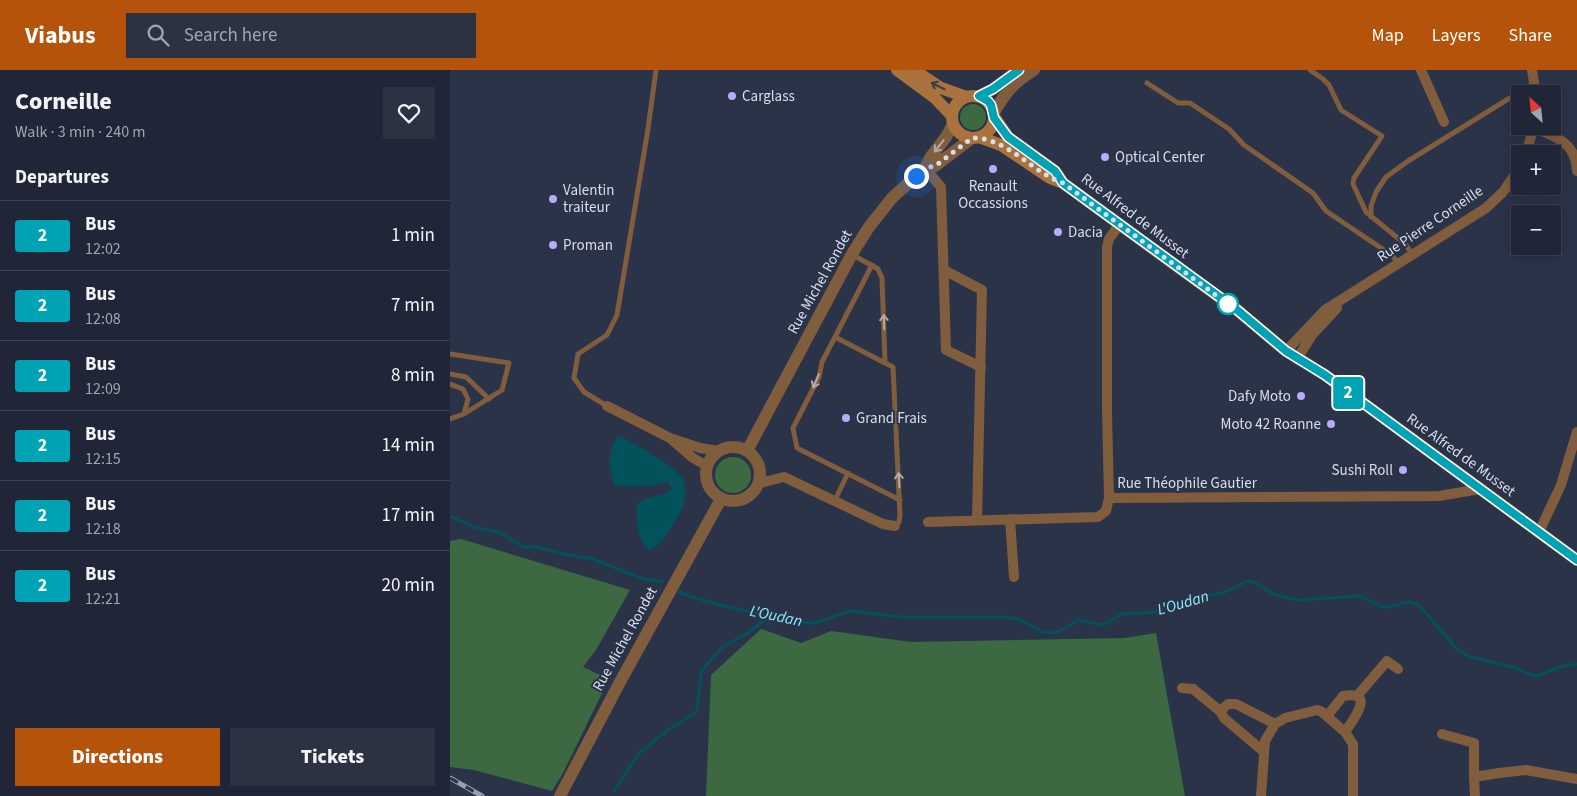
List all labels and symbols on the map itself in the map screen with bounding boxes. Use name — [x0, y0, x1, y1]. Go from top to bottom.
one-way arrow — [931, 81, 946, 90]
north arrow — [1511, 85, 1561, 135]
place label: Carglass — [742, 86, 795, 107]
marker: Carglass — [726, 90, 738, 102]
one-way arrow — [934, 140, 945, 153]
place label: Optical Center — [1115, 147, 1205, 168]
marker: Optical Center — [1099, 151, 1111, 163]
marker: Renault Occassions — [987, 163, 999, 175]
your location — [904, 164, 929, 189]
street label: Rue Alfred de Musset — [1077, 168, 1193, 264]
place label: Renault Occassions — [958, 176, 1028, 214]
place label: Valentin traiteur — [563, 180, 614, 218]
street label: Rue Pierre Corneille — [1373, 181, 1487, 267]
marker: Valentin traiteur — [547, 193, 559, 205]
place label: Dacia — [1068, 222, 1103, 243]
street label: Rue Michel Rondet — [783, 226, 857, 338]
marker: Dacia — [1052, 226, 1064, 238]
place label: Proman — [563, 235, 613, 256]
marker: Proman — [547, 239, 559, 251]
unlabelled marker — [1217, 293, 1239, 315]
one-way arrow — [879, 315, 888, 331]
one-way arrow — [811, 373, 820, 388]
line badge: 2 — [1332, 377, 1364, 409]
place label: Dafy Moto — [1228, 386, 1291, 407]
marker: Dafy Moto — [1295, 390, 1307, 402]
place label: Grand Frais — [856, 408, 927, 429]
street label: Rue Alfred de Musset — [1402, 408, 1520, 502]
marker: Grand Frais — [840, 412, 852, 424]
place label: Moto 42 Roanne — [1221, 414, 1321, 435]
marker: Moto 42 Roanne — [1325, 418, 1337, 430]
place label: Sushi Roll — [1332, 460, 1393, 481]
marker: Sushi Roll — [1397, 464, 1409, 476]
one-way arrow — [894, 472, 903, 488]
street label: Rue Théophile Gautier — [1117, 473, 1258, 494]
street label: Rue Michel Rondet — [588, 583, 662, 695]
water label: L'Oudan — [1154, 585, 1212, 621]
water label: L'Oudan — [748, 600, 804, 632]

